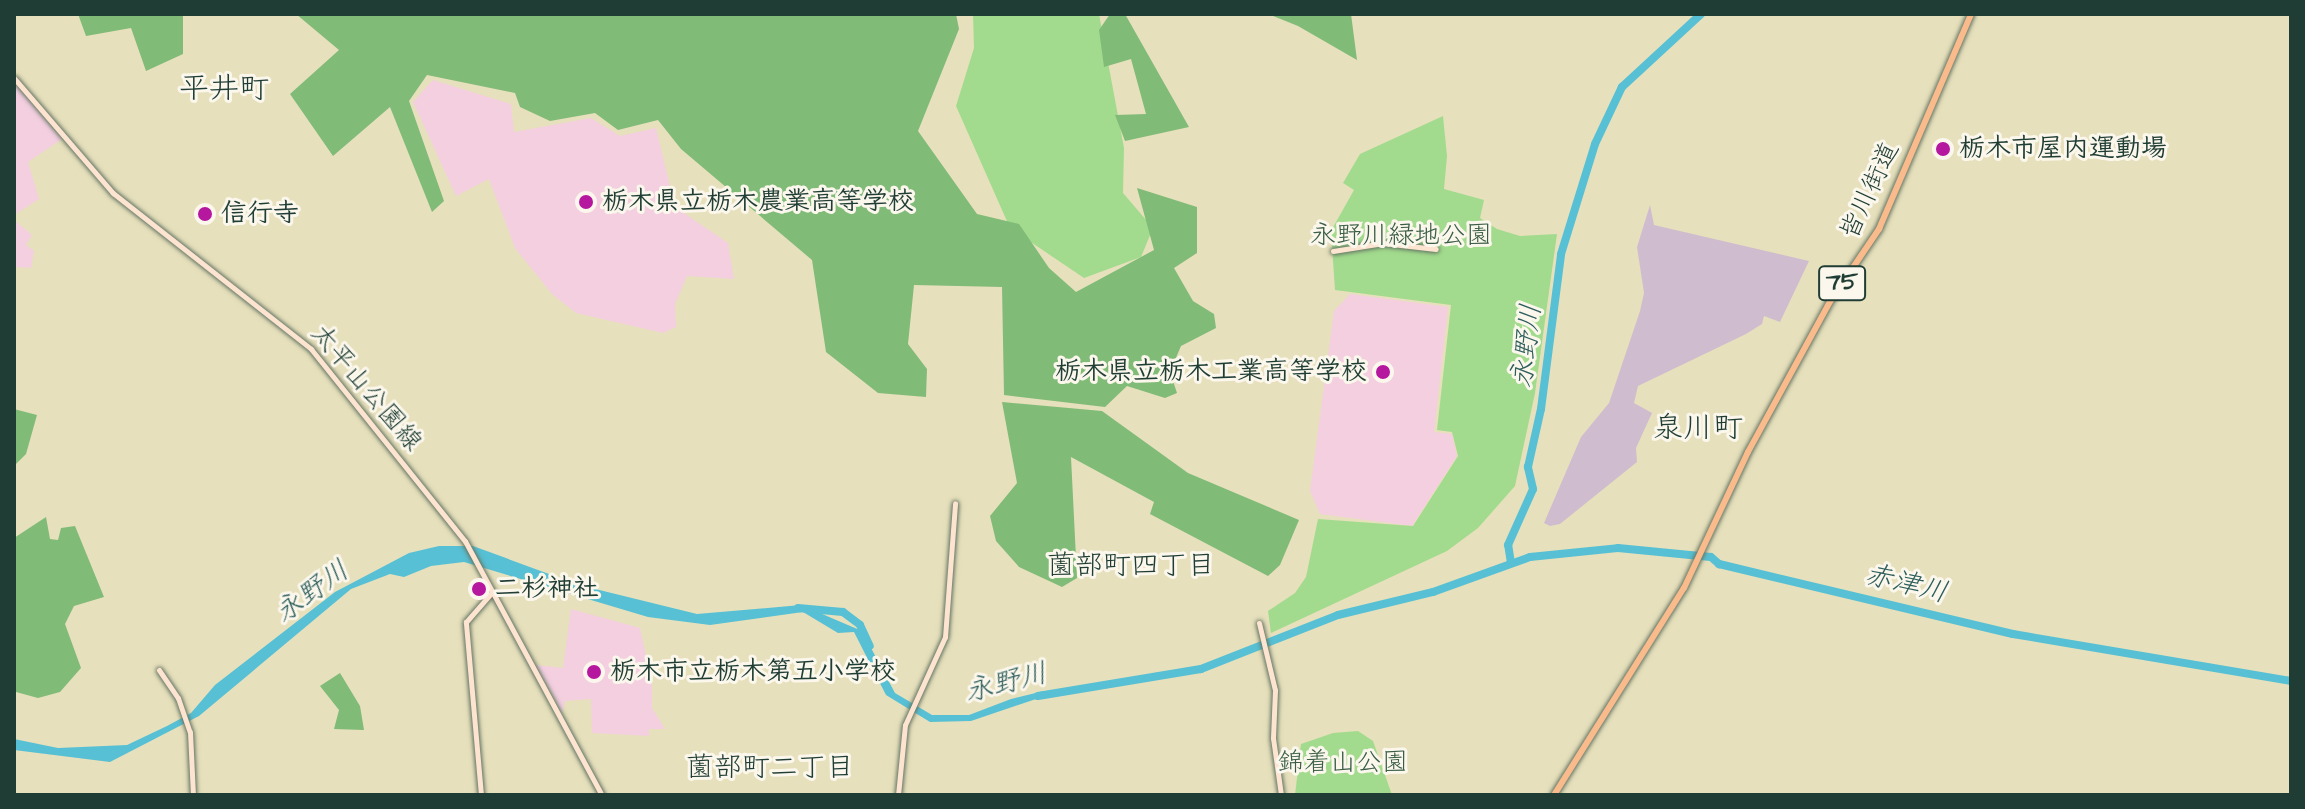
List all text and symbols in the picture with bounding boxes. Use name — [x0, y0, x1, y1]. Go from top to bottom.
district label: 平井町 — [179, 71, 269, 107]
place label: 栃木市屋内運動場 — [1959, 133, 2167, 165]
street label: 皆川街道 — [1834, 137, 1906, 245]
marker: 栃木市屋内運動場 — [1934, 140, 1952, 158]
place label: 栃木県立栃木農業高等学校 — [602, 186, 914, 218]
marker: 栃木県立栃木農業高等学校 — [577, 193, 595, 211]
place label: 信行寺 — [221, 198, 299, 230]
marker: 信行寺 — [196, 205, 214, 223]
park label: 永野川緑地公園 — [1310, 220, 1492, 252]
road number: 75 — [1818, 263, 1866, 303]
water label: 永野川 — [1505, 302, 1549, 390]
street label: 太平山公園線 — [304, 318, 428, 458]
place label: 栃木県立栃木工業高等学校 — [1055, 356, 1367, 388]
marker: 栃木県立栃木工業高等学校 — [1374, 363, 1392, 381]
district label: 泉川町 — [1653, 410, 1743, 446]
district label: 薗部町四丁目 — [1047, 549, 1215, 583]
water label: 永野川 — [268, 554, 356, 630]
water label: 赤津川 — [1861, 558, 1951, 610]
place label: 二杉神社 — [495, 573, 599, 605]
marker: 二杉神社 — [470, 580, 488, 598]
place label: 栃木市立栃木第五小学校 — [610, 656, 896, 688]
water label: 永野川 — [961, 657, 1051, 709]
marker: 栃木市立栃木第五小学校 — [585, 663, 603, 681]
park label: 錦着山公園 — [1278, 747, 1408, 779]
district label: 薗部町二丁目 — [686, 751, 854, 785]

